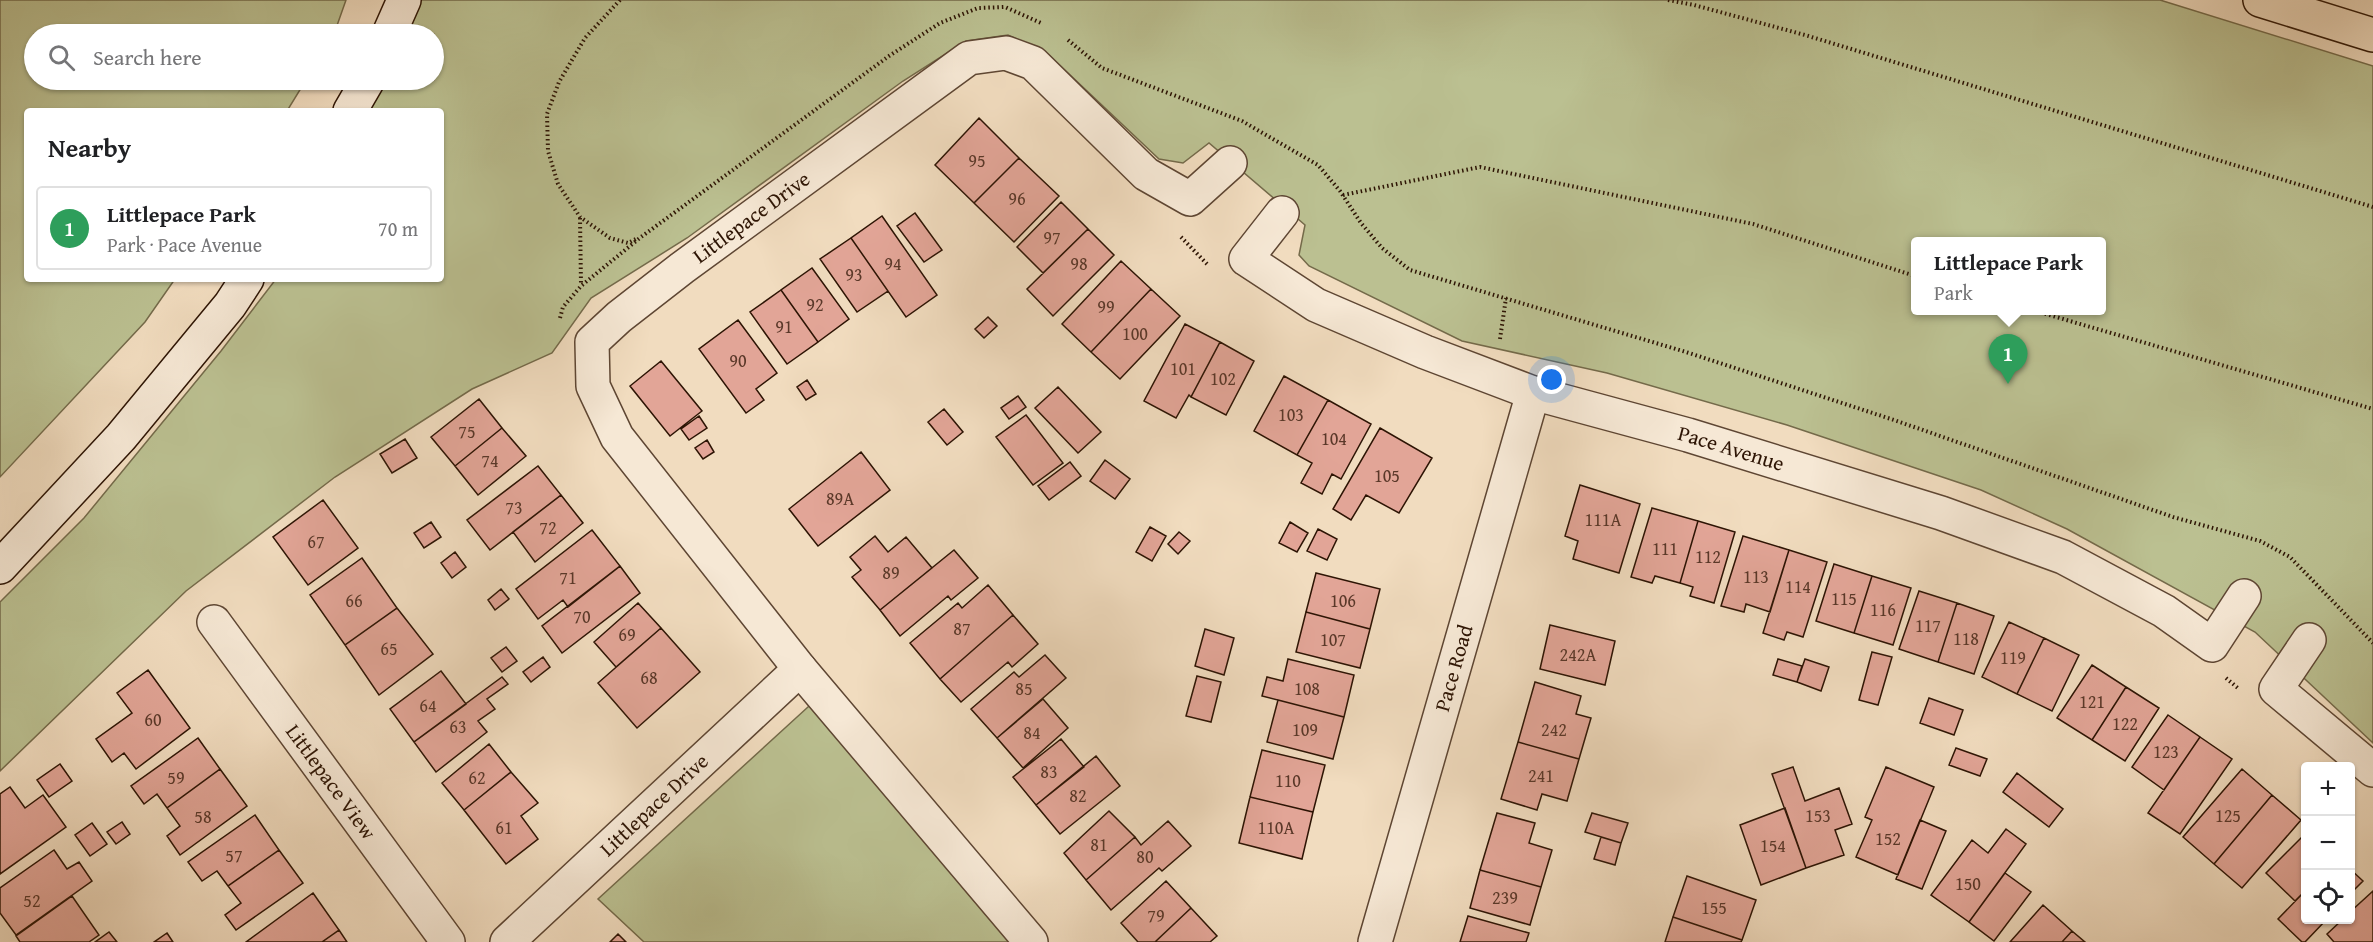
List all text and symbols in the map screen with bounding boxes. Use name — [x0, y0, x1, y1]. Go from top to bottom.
search box — [24, 24, 444, 90]
icon: search — [45, 41, 78, 74]
text: Search here — [93, 41, 202, 73]
text: Nearby — [48, 128, 131, 167]
house number: 95 — [968, 147, 986, 174]
street label: Littlepace Drive — [686, 163, 816, 270]
house number: 96 — [1008, 185, 1026, 212]
text: Littlepace Park — [107, 198, 256, 230]
text: 1 — [64, 214, 75, 243]
text: 70 m — [378, 214, 418, 243]
house number: 97 — [1043, 224, 1061, 251]
text: Park · Pace Avenue — [107, 230, 262, 259]
popup — [1911, 237, 2106, 315]
text: Littlepace Park — [1934, 246, 2083, 278]
house number: 94 — [884, 250, 902, 277]
house number: 98 — [1070, 250, 1088, 277]
house number: 93 — [845, 261, 863, 288]
text: Park — [1934, 278, 1973, 307]
house number: 92 — [806, 291, 824, 318]
house number: 99 — [1097, 293, 1115, 320]
house number: 91 — [775, 313, 793, 340]
house number: 100 — [1122, 320, 1148, 347]
pin: 1 — [1988, 334, 2028, 384]
house number: 90 — [729, 347, 747, 374]
house number: 101 — [1170, 355, 1196, 382]
house number: 102 — [1210, 365, 1236, 392]
your location — [1537, 365, 1566, 394]
house number: 103 — [1278, 401, 1304, 428]
street label: Pace Avenue — [1675, 417, 1788, 479]
house number: 75 — [458, 418, 476, 445]
house number: 104 — [1321, 425, 1347, 452]
house number: 74 — [481, 447, 499, 474]
house number: 105 — [1374, 462, 1400, 489]
house number: 89A — [826, 485, 854, 512]
house number: 73 — [505, 494, 523, 521]
house number: 111A — [1585, 506, 1622, 533]
house number: 72 — [539, 514, 557, 541]
house number: 67 — [307, 528, 325, 555]
house number: 111 — [1652, 535, 1678, 562]
house number: 112 — [1695, 543, 1721, 570]
house number: 89 — [882, 559, 900, 586]
house number: 113 — [1743, 563, 1769, 590]
house number: 71 — [559, 564, 577, 591]
house number: 114 — [1785, 573, 1811, 600]
house number: 115 — [1831, 585, 1857, 612]
house number: 66 — [345, 587, 363, 614]
house number: 106 — [1330, 587, 1356, 614]
house number: 116 — [1870, 596, 1896, 623]
house number: 70 — [573, 603, 591, 630]
house number: 117 — [1915, 612, 1941, 639]
house number: 87 — [953, 615, 971, 642]
street label: Pace Road — [1426, 620, 1481, 715]
house number: 69 — [618, 621, 636, 648]
house number: 118 — [1953, 625, 1979, 652]
house number: 107 — [1320, 626, 1346, 653]
house number: 65 — [380, 635, 398, 662]
house number: 242A — [1560, 641, 1597, 668]
house number: 119 — [2000, 644, 2026, 671]
house number: 68 — [640, 664, 658, 691]
house number: 85 — [1015, 675, 1033, 702]
house number: 108 — [1294, 675, 1320, 702]
house number: 121 — [2079, 688, 2105, 715]
house number: 64 — [419, 692, 437, 719]
house number: 60 — [144, 706, 162, 733]
house number: 122 — [2112, 710, 2138, 737]
house number: 63 — [449, 713, 467, 740]
house number: 109 — [1292, 716, 1318, 743]
house number: 242 — [1541, 716, 1567, 743]
street label: Littlepace View — [279, 717, 384, 846]
house number: 84 — [1023, 719, 1041, 746]
house number: 123 — [2153, 738, 2179, 765]
street label: Littlepace Drive — [592, 746, 715, 863]
house number: 83 — [1040, 758, 1058, 785]
house number: 241 — [1528, 762, 1554, 789]
map controls — [2301, 762, 2355, 924]
button: + — [2301, 762, 2355, 816]
house number: 59 — [167, 764, 185, 791]
house number: 62 — [468, 764, 486, 791]
house number: 110 — [1275, 767, 1301, 794]
house number: 82 — [1069, 782, 1087, 809]
house number: 153 — [1805, 802, 1831, 829]
house number: 125 — [2215, 802, 2241, 829]
house number: 58 — [194, 803, 212, 830]
house number: 61 — [495, 814, 513, 841]
house number: 110A — [1258, 814, 1295, 841]
button: − — [2301, 816, 2355, 870]
house number: 152 — [1875, 825, 1901, 852]
house number: 81 — [1090, 831, 1108, 858]
house number: 154 — [1760, 832, 1786, 859]
house number: 57 — [225, 842, 243, 869]
house number: 80 — [1136, 843, 1154, 870]
house number: 150 — [1955, 870, 1981, 897]
button: locate — [2301, 870, 2355, 924]
house number: 239 — [1492, 884, 1518, 911]
house number: 52 — [23, 887, 41, 914]
house number: 155 — [1701, 894, 1727, 921]
house number: 79 — [1147, 902, 1165, 929]

